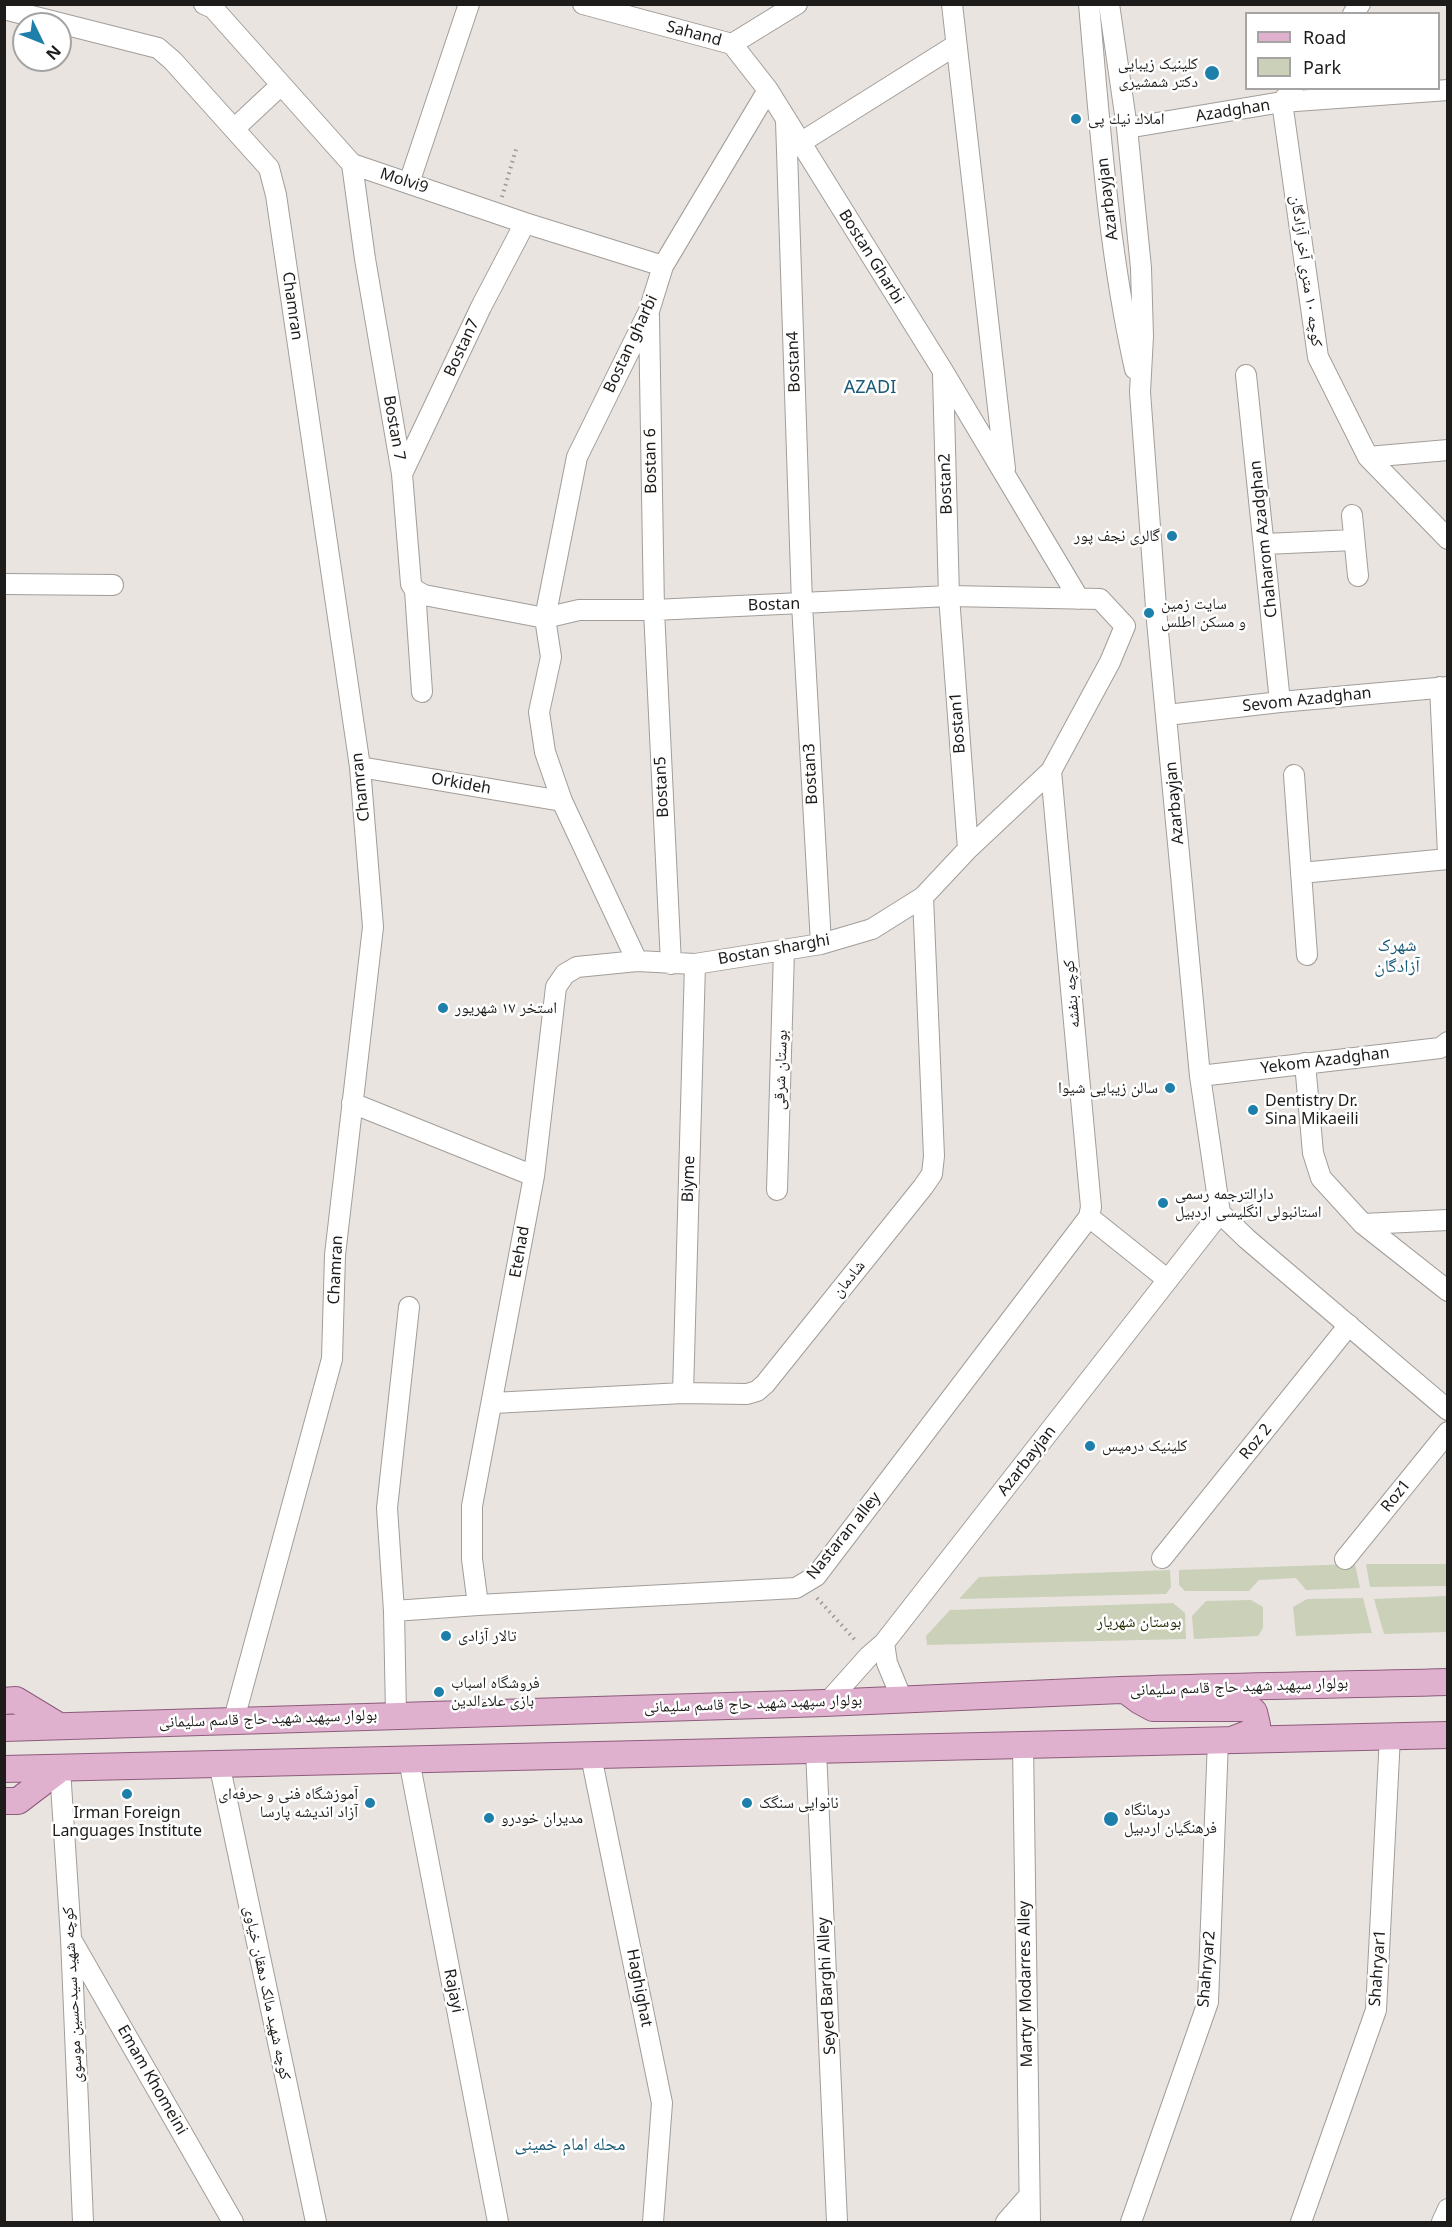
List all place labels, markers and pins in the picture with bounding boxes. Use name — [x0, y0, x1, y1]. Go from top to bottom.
place label: کلینیک زیبایی دکتر شمشیری — [1118, 54, 1198, 92]
marker: کلینیک زیبایی دکتر شمشیری — [1203, 64, 1221, 82]
place label: املاك نيك پى — [1088, 109, 1165, 129]
marker: املاك نيك پى — [1069, 112, 1083, 126]
place label: گالری نجف پور — [1074, 526, 1160, 546]
marker: گالری نجف پور — [1165, 529, 1179, 543]
place label: سایت زمین و مسکن اطلس — [1161, 594, 1246, 632]
marker: سایت زمین و مسکن اطلس — [1142, 606, 1156, 620]
place label: استخر ١٧ شهریور — [455, 998, 557, 1018]
marker: استخر ١٧ شهریور — [436, 1001, 450, 1015]
place label: سالن زیبایی شیوا — [1058, 1078, 1158, 1098]
marker: سالن زیبایی شیوا — [1163, 1081, 1177, 1095]
place label: Dentistry Dr. Sina Mikaeili — [1265, 1091, 1359, 1129]
marker: Dentistry Dr. Sina Mikaeili — [1246, 1103, 1260, 1117]
place label: دارالترجمه رسمی استانبولی انگلیسی اردبیل — [1175, 1184, 1321, 1222]
marker: دارالترجمه رسمی استانبولی انگلیسی اردبیل — [1156, 1196, 1170, 1210]
place label: کلینیک درمیس — [1102, 1436, 1187, 1456]
marker: کلینیک درمیس — [1083, 1439, 1097, 1453]
place label: تالار آزادی — [458, 1626, 516, 1646]
marker: تالار آزادی — [439, 1629, 453, 1643]
place label: فروشگاه اسباب بازی علاءالدین — [451, 1673, 540, 1711]
marker: فروشگاه اسباب بازی علاءالدین — [432, 1685, 446, 1699]
place label: آموزشگاه فنی و حرفه‌ای آزاد اندیشه پارسا — [218, 1784, 358, 1822]
marker: Irman Foreign Languages Institute — [120, 1787, 134, 1801]
place label: نانوایی سنگک — [759, 1793, 839, 1813]
marker: آموزشگاه فنی و حرفه‌ای آزاد اندیشه پارسا — [363, 1796, 377, 1810]
marker: نانوایی سنگک — [740, 1796, 754, 1810]
place label: درمانگاه فرهنگیان اردبیل — [1124, 1800, 1217, 1838]
place label: Irman Foreign Languages Institute — [52, 1803, 202, 1841]
place label: مدیران خودرو — [501, 1808, 583, 1828]
marker: درمانگاه فرهنگیان اردبیل — [1102, 1810, 1120, 1828]
marker: مدیران خودرو — [482, 1811, 496, 1825]

